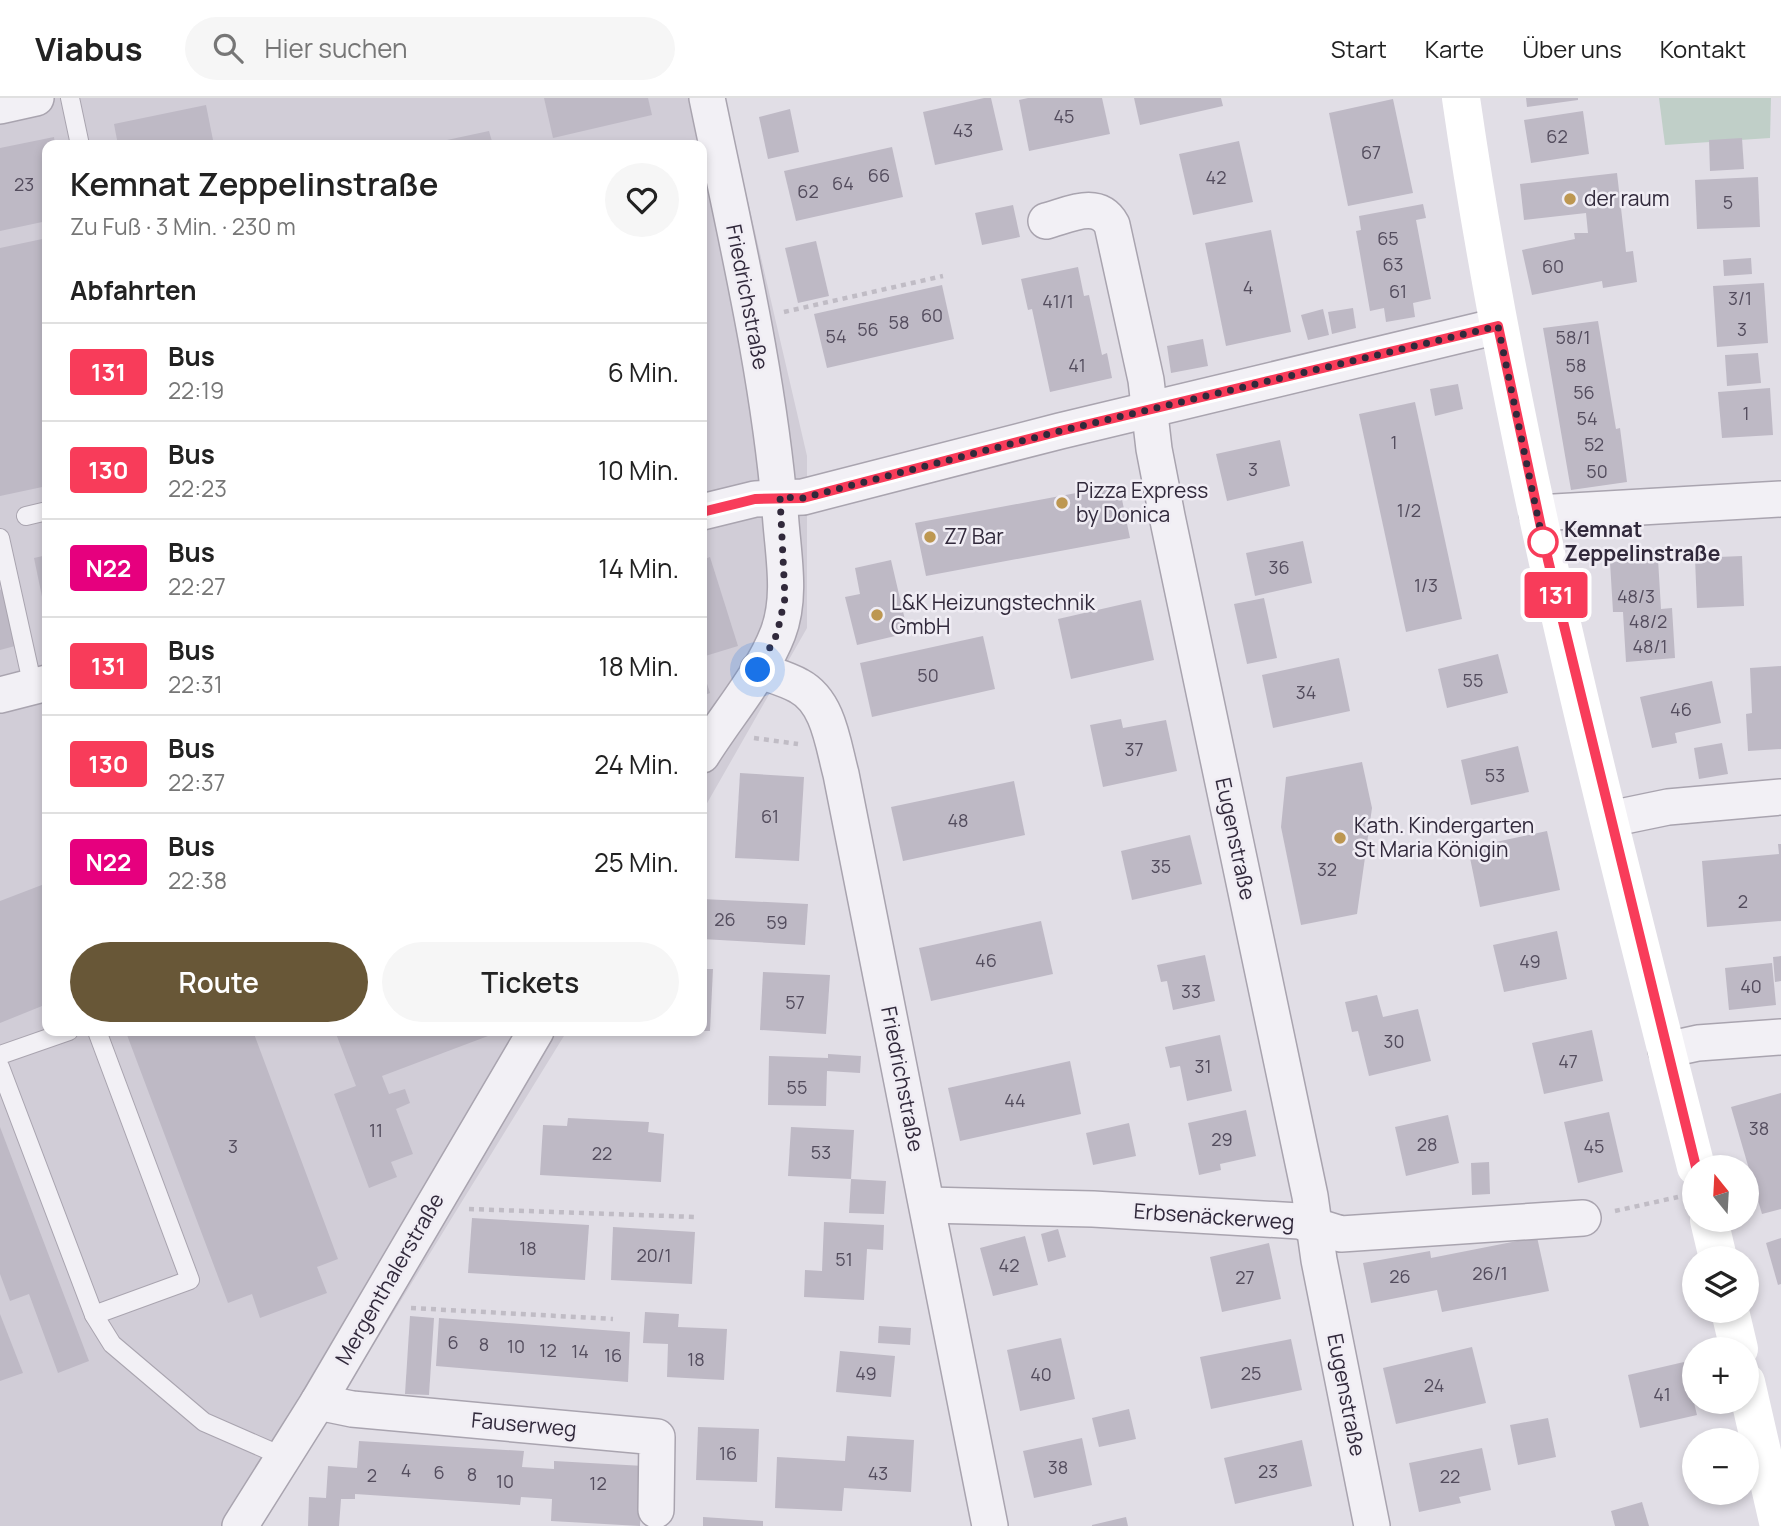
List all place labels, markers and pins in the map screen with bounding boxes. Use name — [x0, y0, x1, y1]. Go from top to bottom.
place label: der raum — [1584, 184, 1670, 212]
marker: der raum — [1562, 191, 1578, 207]
place label: Pizza Express by Donica — [1076, 476, 1208, 528]
marker: Pizza Express by Donica — [1054, 495, 1070, 511]
place label: Kemnat Zeppelinstraße — [1564, 515, 1720, 567]
place label: Z7 Bar — [944, 522, 1004, 550]
marker: Kemnat Zeppelinstraße — [1528, 527, 1558, 557]
marker: Z7 Bar — [922, 529, 938, 545]
place label: L&K Heizungstechnik GmbH — [891, 588, 1095, 640]
marker: L&K Heizungstechnik GmbH — [869, 607, 885, 623]
place label: Kath. Kindergarten St Maria Königin — [1354, 811, 1534, 863]
marker: Kath. Kindergarten St Maria Königin — [1332, 830, 1348, 846]

